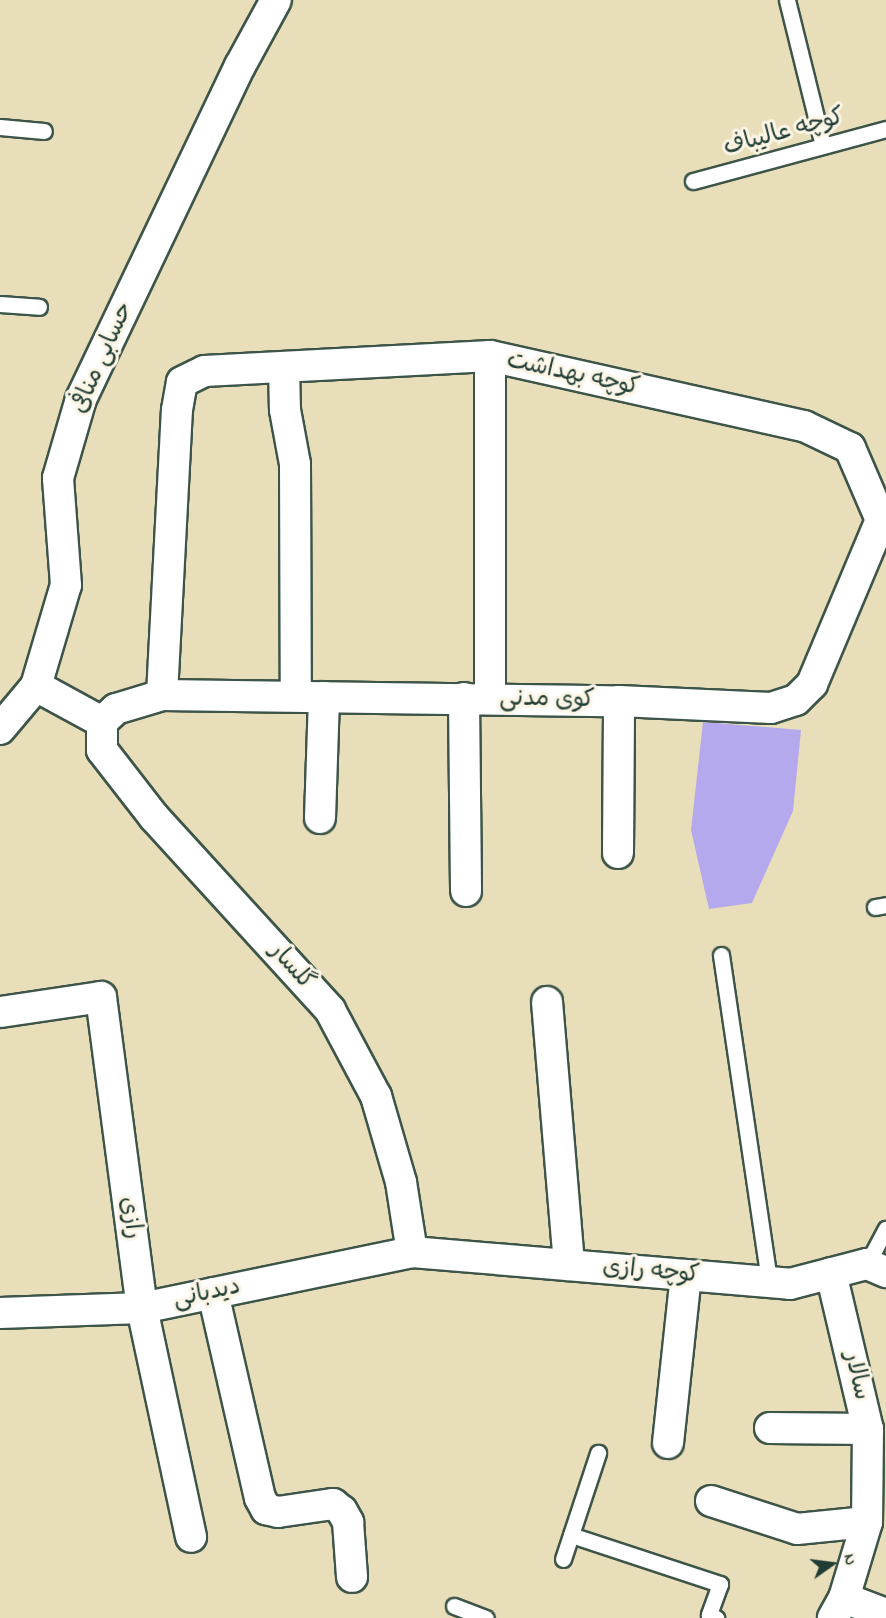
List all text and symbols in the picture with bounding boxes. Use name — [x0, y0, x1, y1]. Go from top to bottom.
street label: کوچه عالیباف — [721, 103, 847, 163]
street label: حسابی منافی — [66, 298, 140, 418]
street label: کوچه بهداشت — [504, 347, 642, 403]
street label: کوی مدنی — [499, 685, 595, 715]
street label: گلسار — [262, 937, 320, 997]
street label: رازی — [113, 1195, 147, 1241]
street label: کوچه رازی — [601, 1253, 701, 1291]
street label: دیدبانی — [171, 1273, 243, 1315]
street label: سالار — [836, 1349, 876, 1403]
north arrow — [802, 1534, 862, 1594]
text: N — [837, 1551, 862, 1568]

